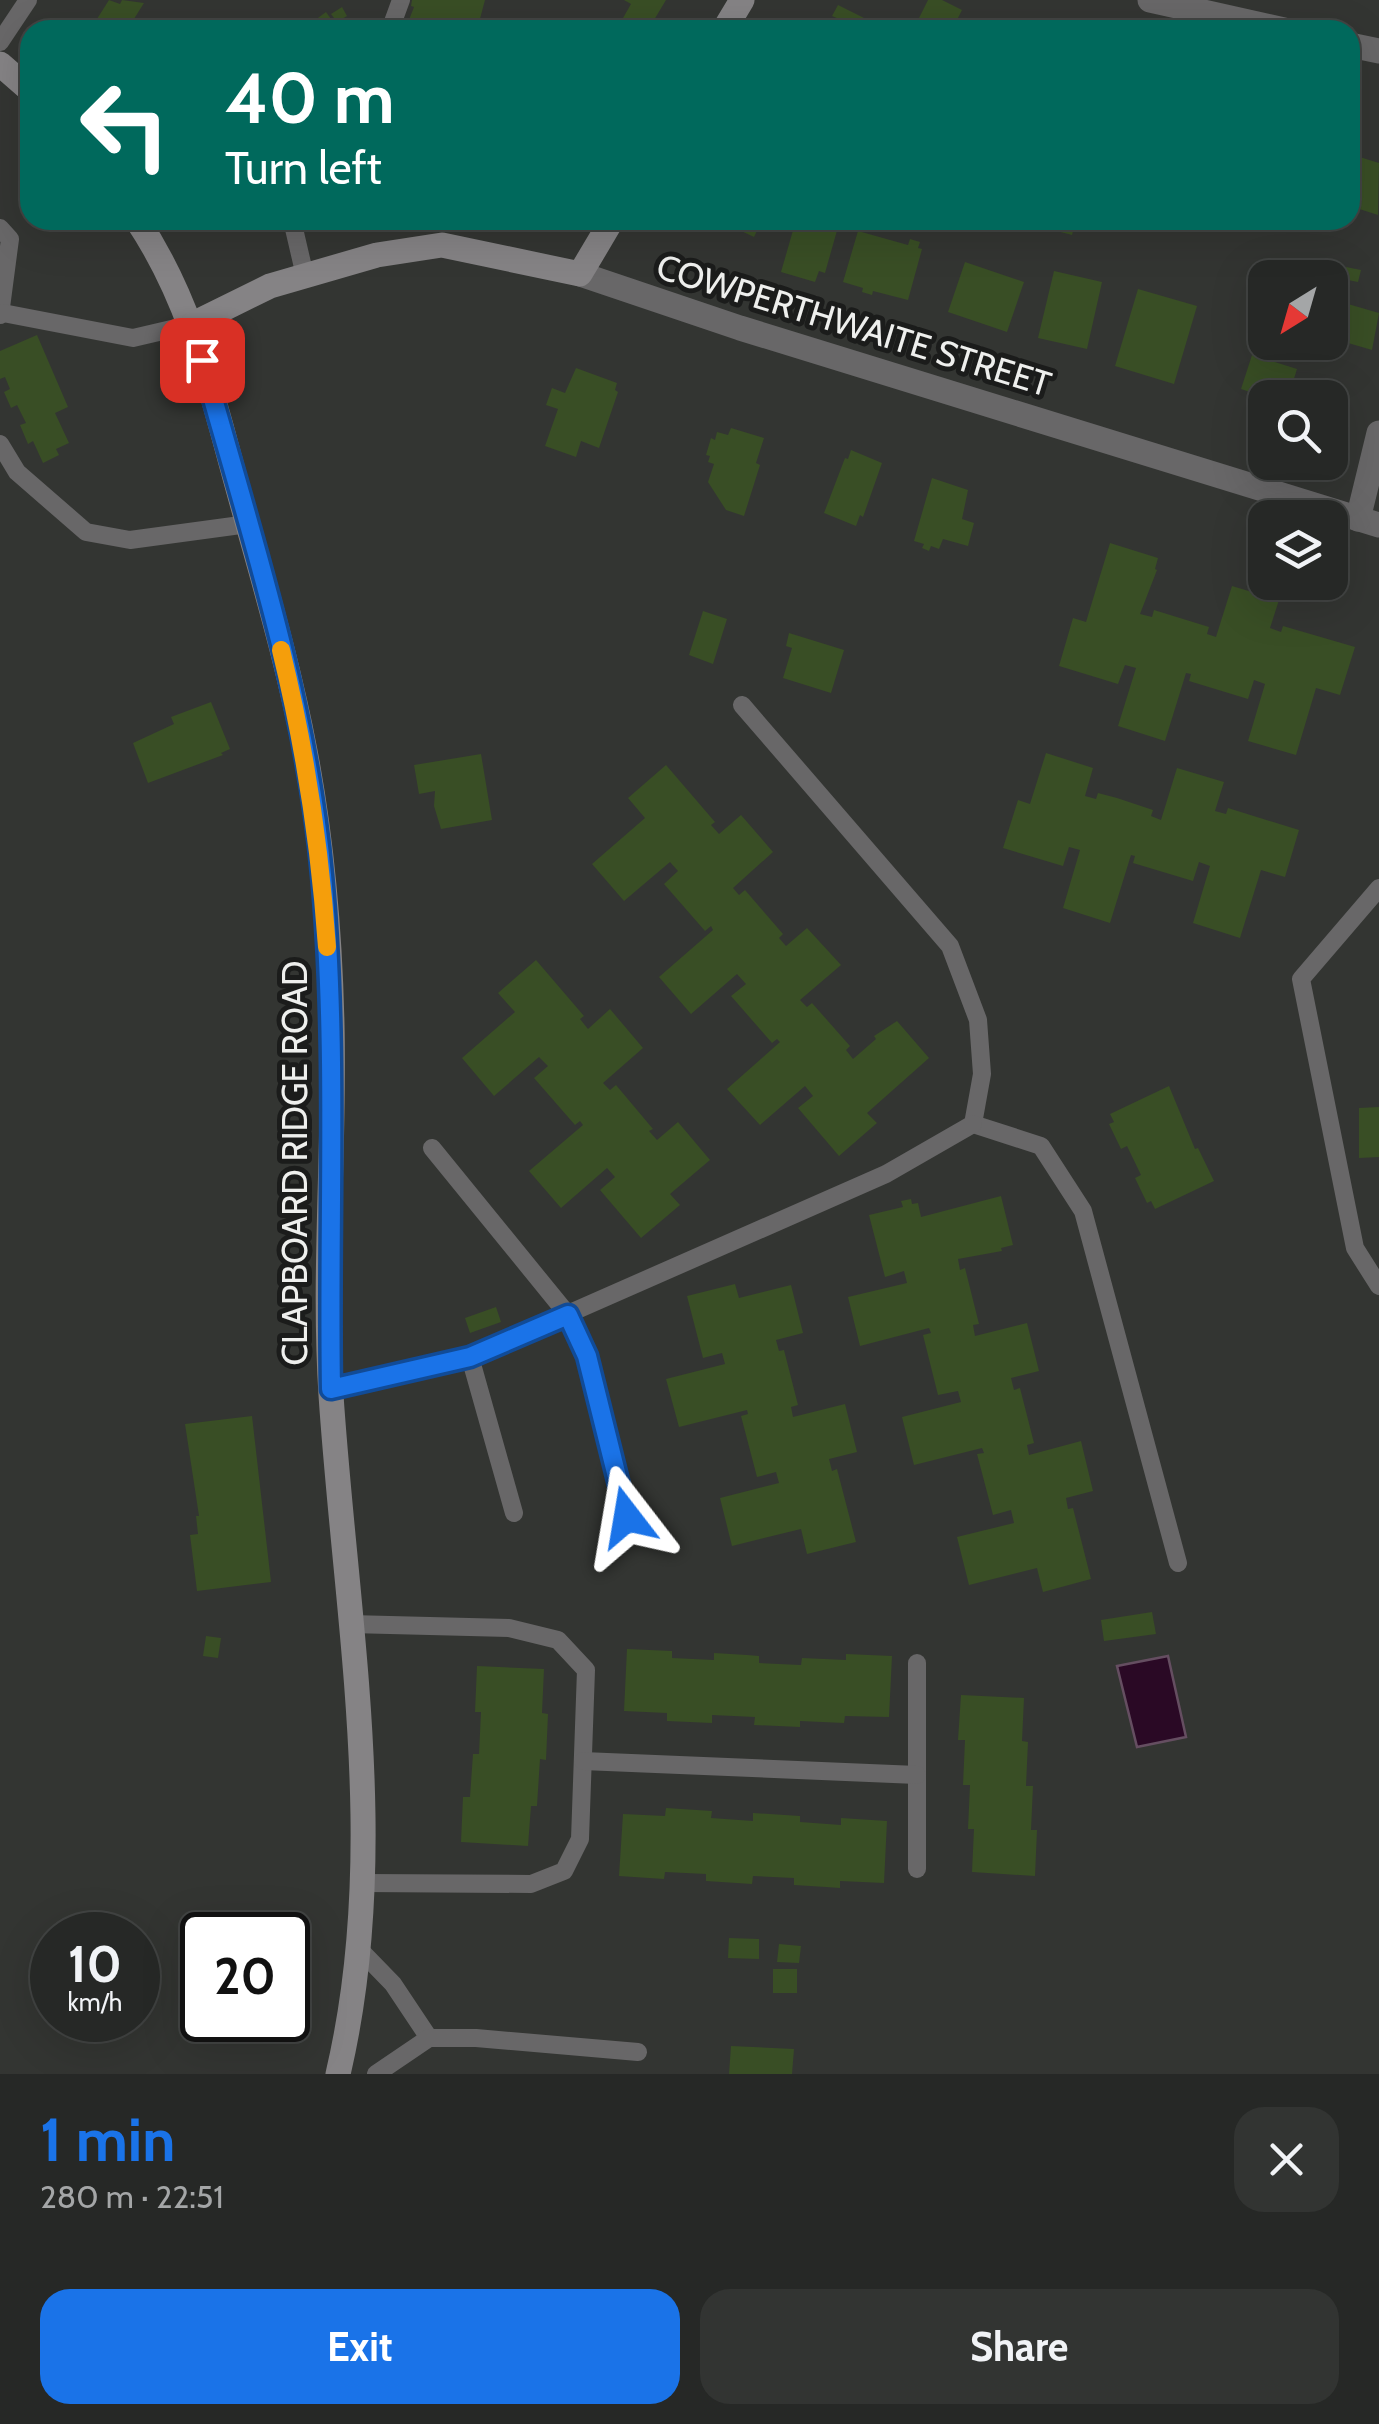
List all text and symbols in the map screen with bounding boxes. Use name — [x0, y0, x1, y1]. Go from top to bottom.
text: 40 m — [225, 55, 394, 141]
icon: left — [60, 60, 190, 190]
text: Turn left — [225, 141, 382, 195]
street label: COWPERTHWAITE STREET — [652, 244, 1057, 406]
north arrow — [1248, 260, 1348, 360]
map controls — [1248, 260, 1348, 600]
pin — [160, 318, 245, 403]
icon: arrive — [175, 333, 230, 388]
button: search — [1248, 380, 1348, 480]
button: layers — [1248, 500, 1348, 600]
street label: CLAPBOARD RIDGE ROAD — [273, 960, 316, 1366]
position arrow — [575, 1465, 679, 1569]
speed limit sign: 20 — [180, 1912, 310, 2042]
text: 10 — [68, 1934, 122, 1995]
text: km/h — [68, 1987, 122, 2017]
text: 1 min — [40, 2103, 175, 2176]
button: close — [1234, 2107, 1339, 2212]
text: 280 m · 22:51 — [40, 2177, 224, 2216]
button: Exit — [40, 2289, 680, 2404]
button: Share — [700, 2289, 1339, 2404]

